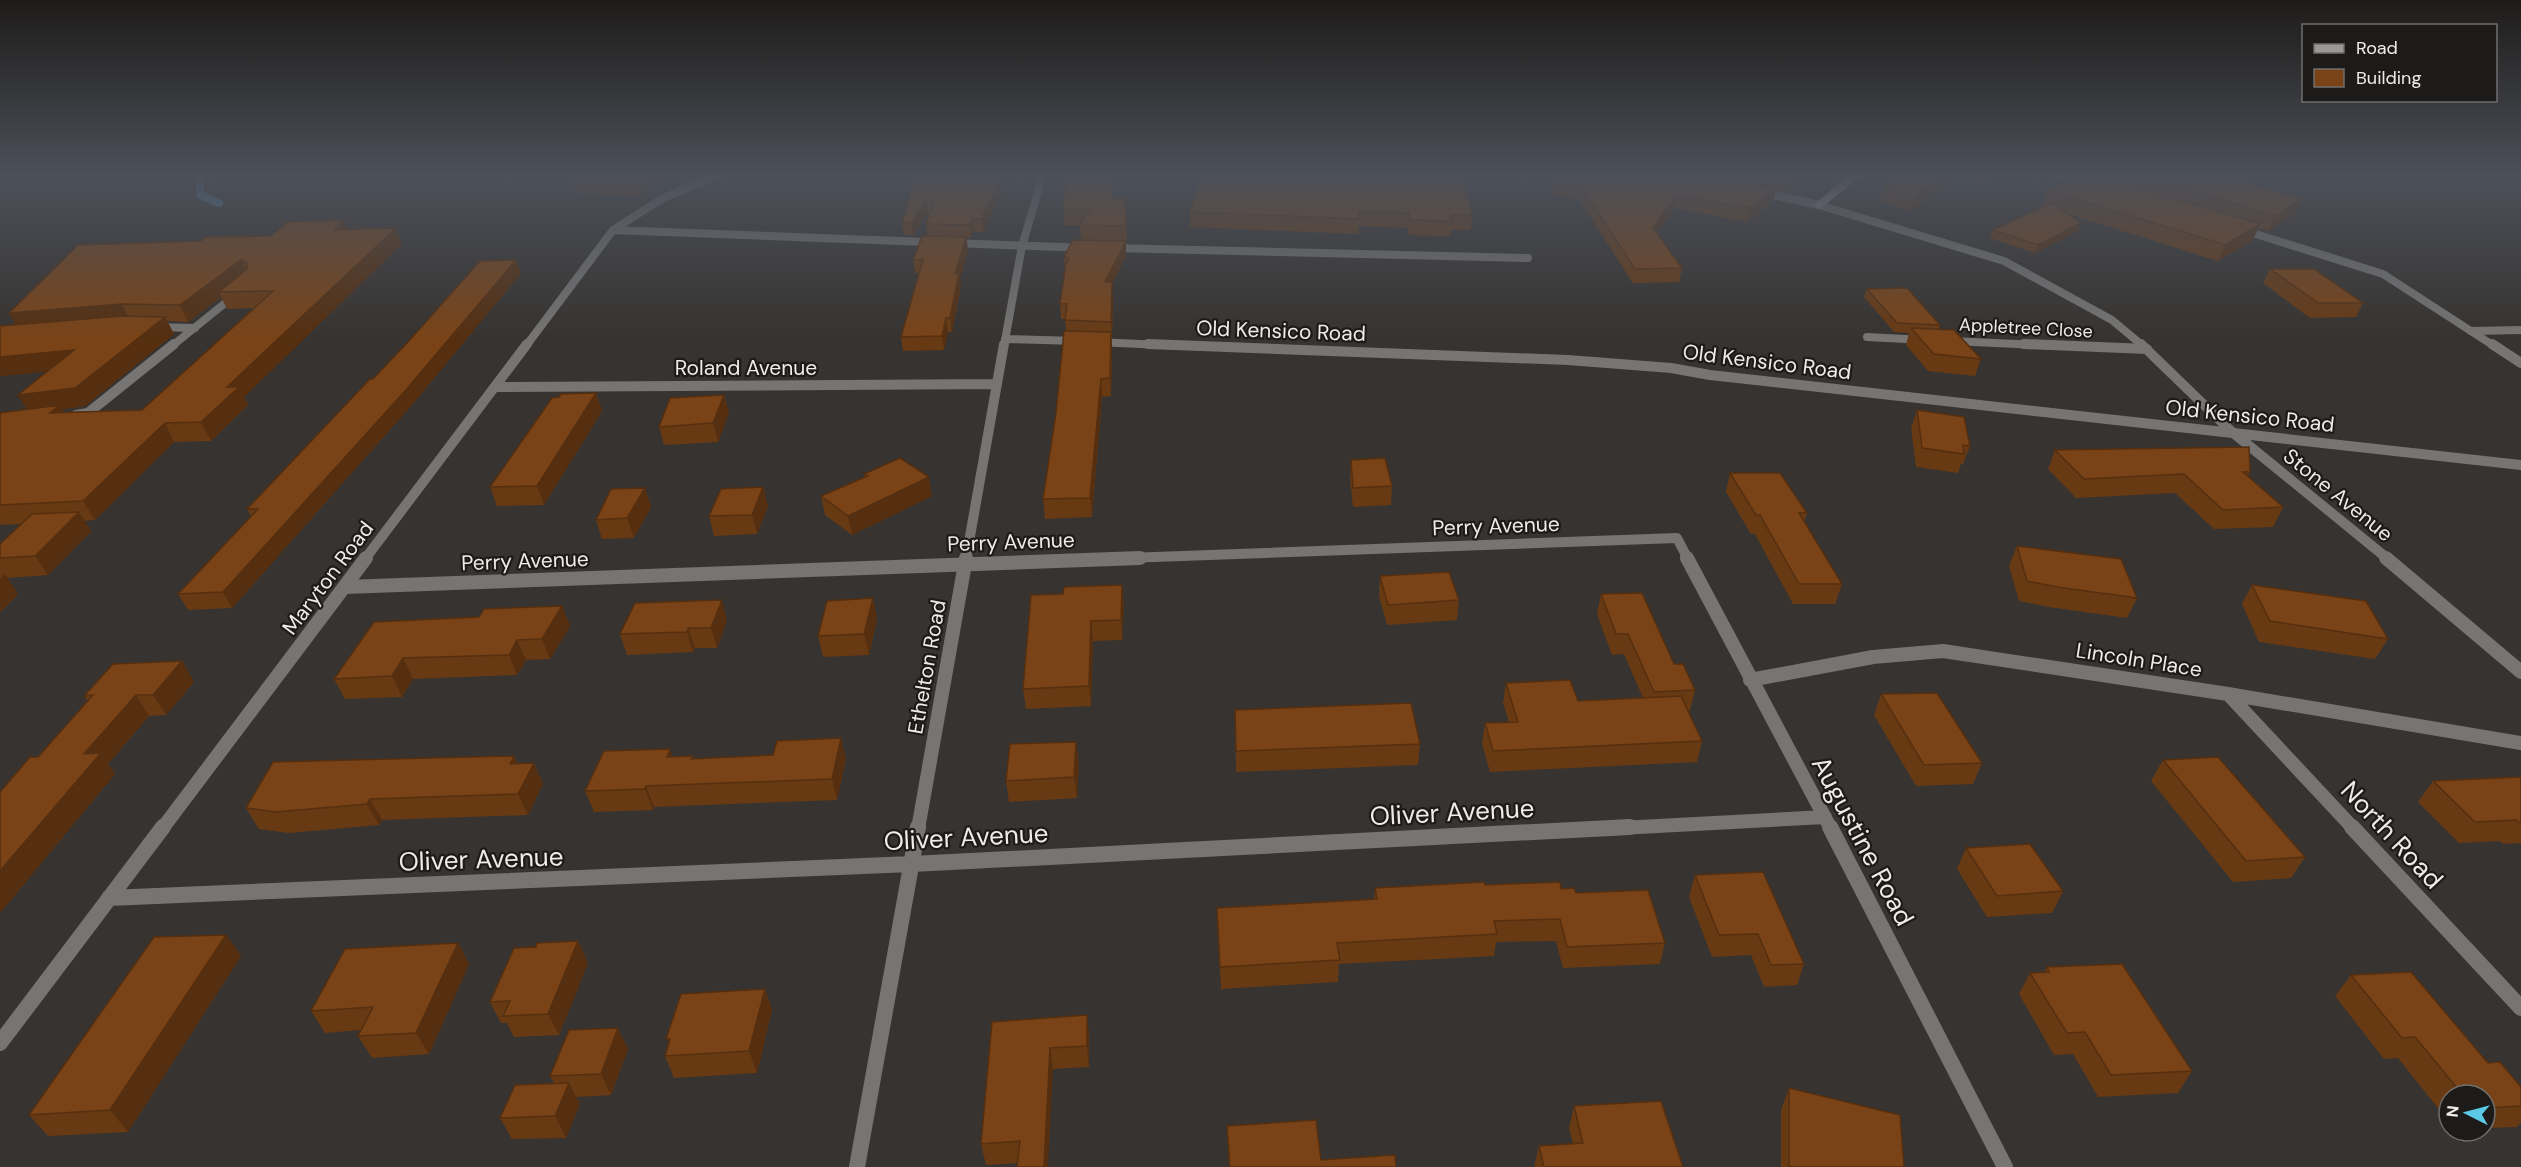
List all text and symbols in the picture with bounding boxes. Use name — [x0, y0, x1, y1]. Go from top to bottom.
legend — [2302, 24, 2497, 102]
text: Road — [2356, 36, 2398, 60]
text: Building — [2356, 66, 2421, 90]
street label: Appletree Close — [1959, 313, 2093, 343]
street label: Old Kensico Road — [1196, 314, 1366, 348]
street label: Old Kensico Road — [1681, 338, 1853, 386]
street label: Roland Avenue — [675, 354, 817, 382]
street label: Old Kensico Road — [2164, 393, 2336, 439]
street label: Stone Avenue — [2277, 442, 2399, 548]
street label: Perry Avenue — [1432, 510, 1560, 542]
street label: Maryton Road — [276, 515, 380, 641]
street label: Perry Avenue — [947, 526, 1075, 558]
street label: Perry Avenue — [461, 545, 589, 577]
street label: Ethelton Road — [901, 598, 953, 736]
street label: Lincoln Place — [2074, 636, 2204, 684]
street label: Augustine Road — [1804, 750, 1922, 932]
street label: North Road — [2333, 774, 2451, 896]
street label: Oliver Avenue — [1369, 791, 1535, 833]
street label: Oliver Avenue — [883, 816, 1049, 858]
street label: Oliver Avenue — [398, 839, 564, 879]
north arrow — [2437, 1083, 2497, 1143]
text: N — [2442, 1105, 2464, 1118]

